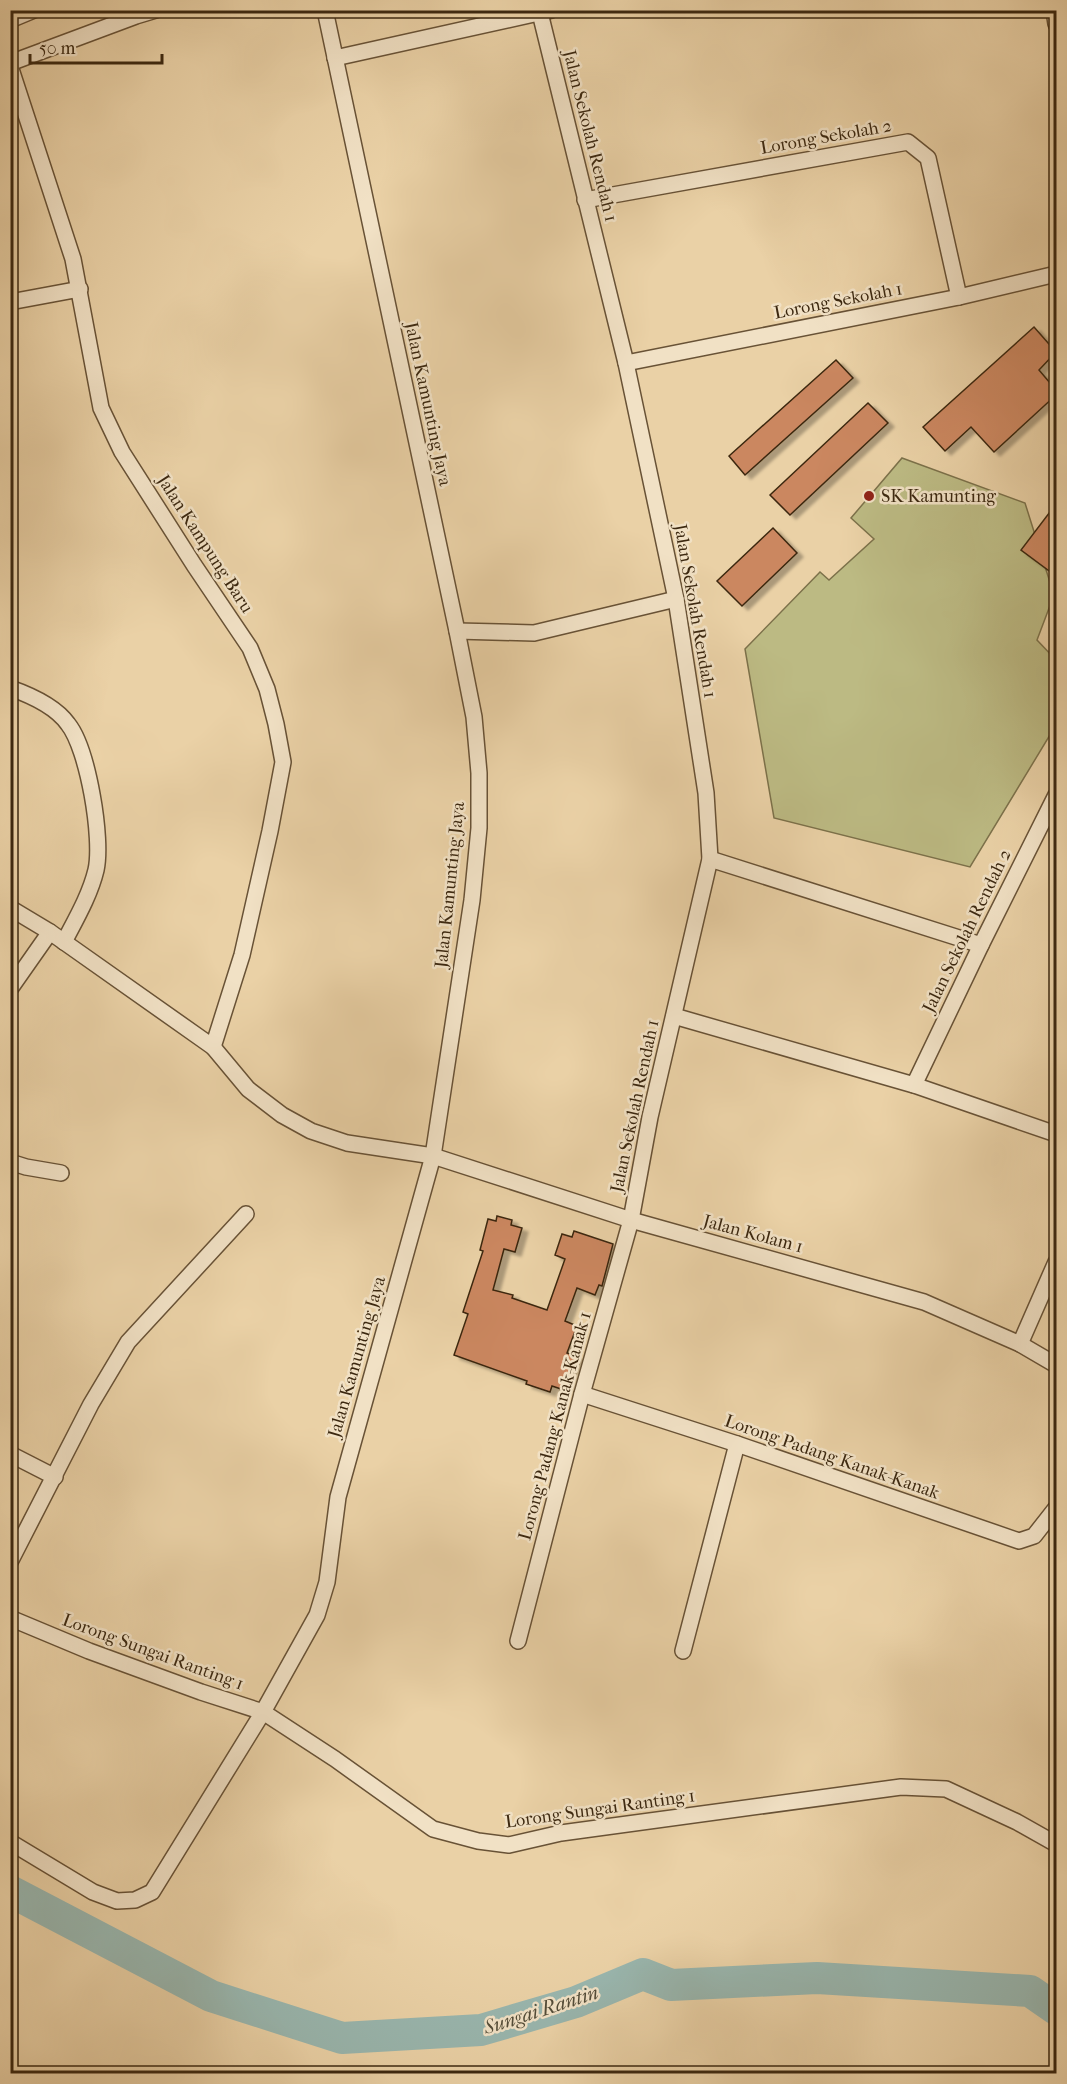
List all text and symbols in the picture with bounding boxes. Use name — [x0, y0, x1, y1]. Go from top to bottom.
scale bar — [30, 27, 162, 65]
text: 50 m — [39, 38, 76, 59]
street label: Jalan Sekolah Rendah 1 — [558, 46, 622, 224]
street label: Lorong Sekolah 2 — [759, 115, 893, 159]
street label: Lorong Sekolah 1 — [772, 278, 904, 324]
street label: Jalan Kamunting Jaya — [400, 318, 456, 489]
street label: Jalan Kampung Baru — [151, 469, 258, 617]
place label: SK Kamunting — [881, 486, 996, 507]
marker: SK Kamunting — [862, 489, 876, 503]
street label: Jalan Sekolah Rendah 1 — [669, 520, 721, 700]
street label: Jalan Kamunting Jaya — [431, 800, 469, 971]
street label: Jalan Sekolah Rendah 2 — [917, 846, 1016, 1018]
street label: Jalan Sekolah Rendah 1 — [606, 1018, 664, 1196]
street label: Jalan Kolam 1 — [699, 1210, 805, 1257]
street label: Jalan Kamunting Jaya — [323, 1273, 390, 1442]
street label: Lorong Padang Kanak-Kanak 1 — [514, 1309, 596, 1543]
street label: Lorong Padang Kanak-Kanak — [722, 1410, 943, 1504]
street label: Lorong Sungai Ranting 1 — [59, 1609, 247, 1695]
street label: Lorong Sungai Ranting 1 — [504, 1785, 696, 1833]
water label: Sungai Rantin — [480, 1981, 601, 2040]

